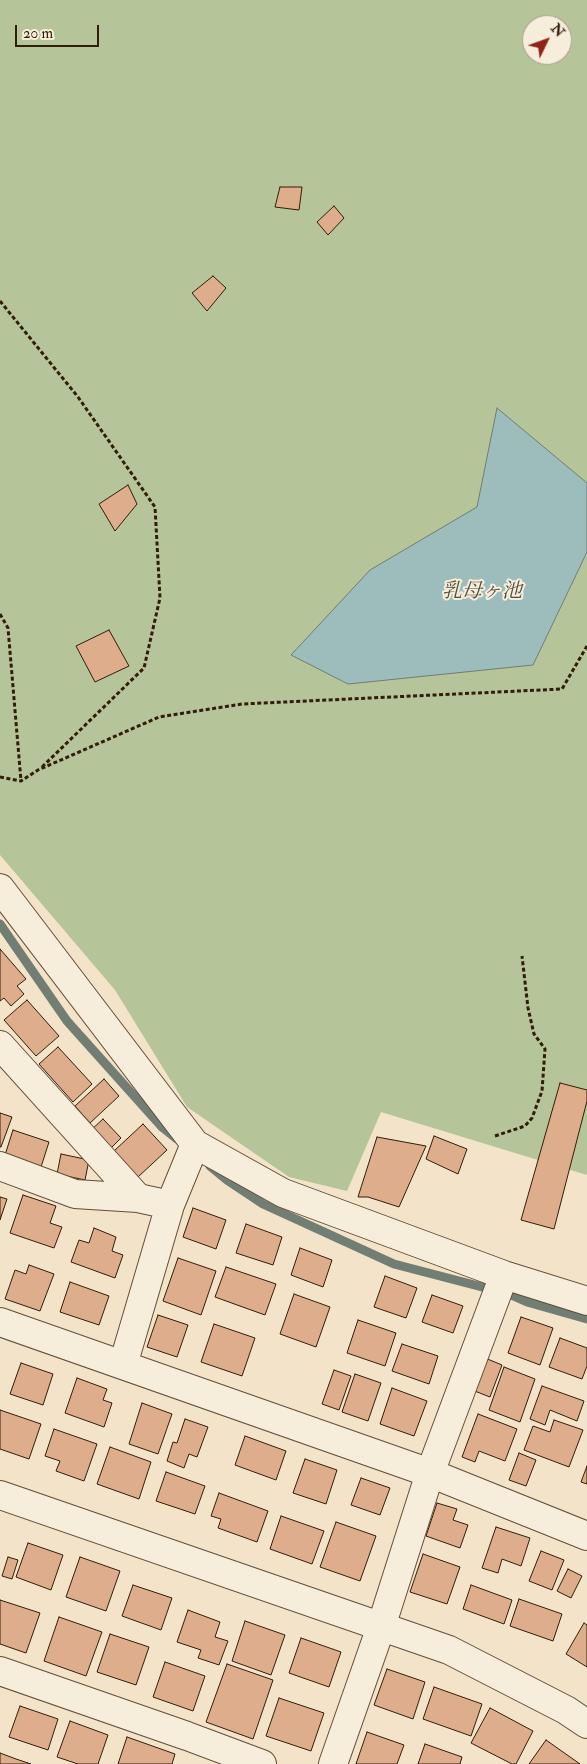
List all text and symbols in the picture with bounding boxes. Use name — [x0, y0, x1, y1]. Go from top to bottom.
scale bar — [18, 15, 101, 47]
north arrow — [522, 15, 572, 65]
text: N — [547, 20, 568, 41]
text: 20 m — [23, 24, 53, 43]
water label: 乳母ヶ池 — [442, 581, 522, 605]

